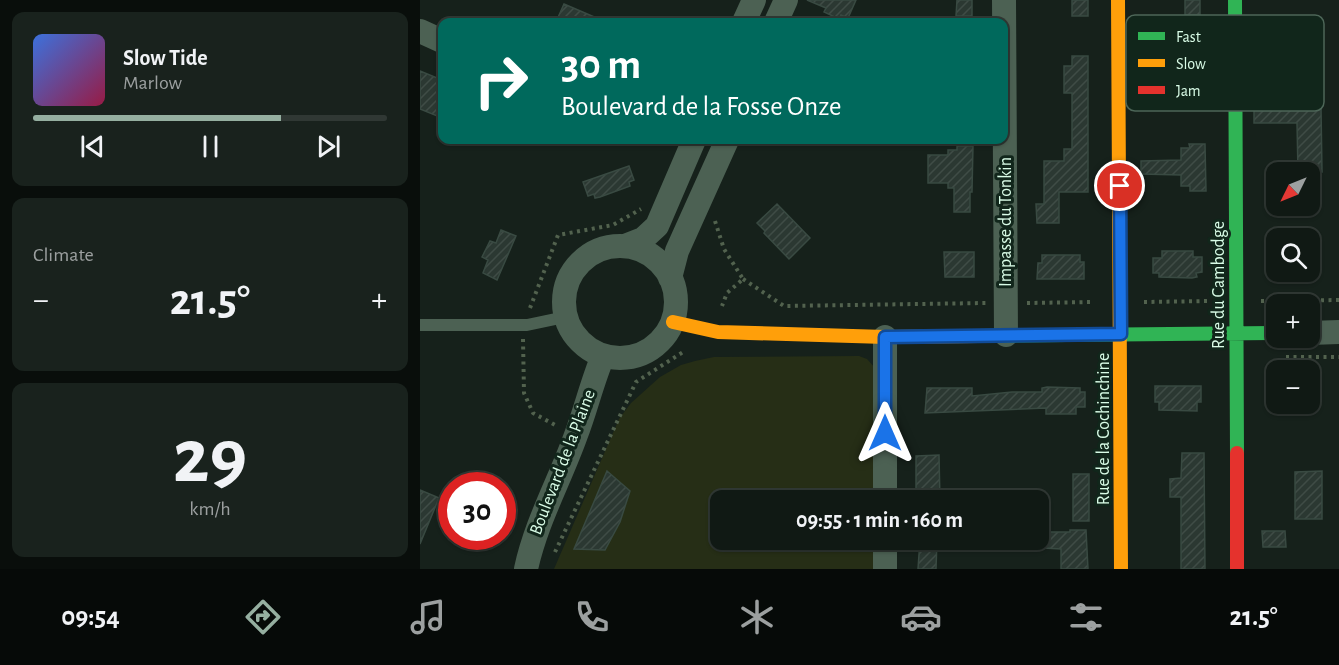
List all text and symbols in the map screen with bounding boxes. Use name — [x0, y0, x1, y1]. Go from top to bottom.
legend — [1126, 15, 1324, 111]
text: Fast — [1176, 29, 1201, 45]
icon: right — [462, 42, 540, 120]
text: 30 m — [561, 44, 641, 86]
text: Slow Tide — [123, 47, 208, 69]
text: Slow — [1176, 56, 1206, 72]
text: Marlow — [123, 73, 182, 93]
text: Jam — [1176, 83, 1201, 99]
text: Boulevard de la Fosse Onze — [561, 93, 841, 120]
icon: previous — [76, 130, 109, 163]
icon: pause — [194, 130, 227, 163]
icon: next — [312, 130, 345, 163]
street label: Impasse du Tonkin — [997, 157, 1015, 287]
pin — [1094, 160, 1145, 211]
north arrow — [1266, 162, 1320, 216]
map controls — [1266, 162, 1320, 414]
icon: arrive — [1103, 169, 1136, 202]
street label: Rue du Cambodge — [1210, 221, 1228, 349]
button: search — [1266, 228, 1320, 282]
text: Climate — [33, 245, 94, 265]
text: 21.5° — [170, 278, 250, 323]
text: − — [33, 284, 49, 317]
text: + — [371, 284, 387, 317]
button: + — [1266, 294, 1320, 348]
street label: Rue de la Cochinchine — [1095, 353, 1113, 505]
button: − — [1266, 360, 1320, 414]
street label: Boulevard de la Plaine — [527, 387, 599, 538]
position arrow — [853, 401, 917, 465]
text: 29 — [173, 419, 247, 497]
speed limit sign: 30 — [438, 472, 516, 550]
text: km/h — [189, 499, 231, 519]
text: 09:55 · 1 min · 160 m — [796, 509, 963, 531]
icon: directions — [242, 596, 284, 638]
icon: music — [407, 596, 449, 638]
icon: phone — [571, 596, 613, 638]
icon: climate — [736, 596, 778, 638]
icon: car — [900, 596, 942, 638]
icon: filters — [1065, 596, 1107, 638]
text: 09:54 — [61, 603, 120, 630]
text: 21.5° — [1230, 603, 1278, 630]

